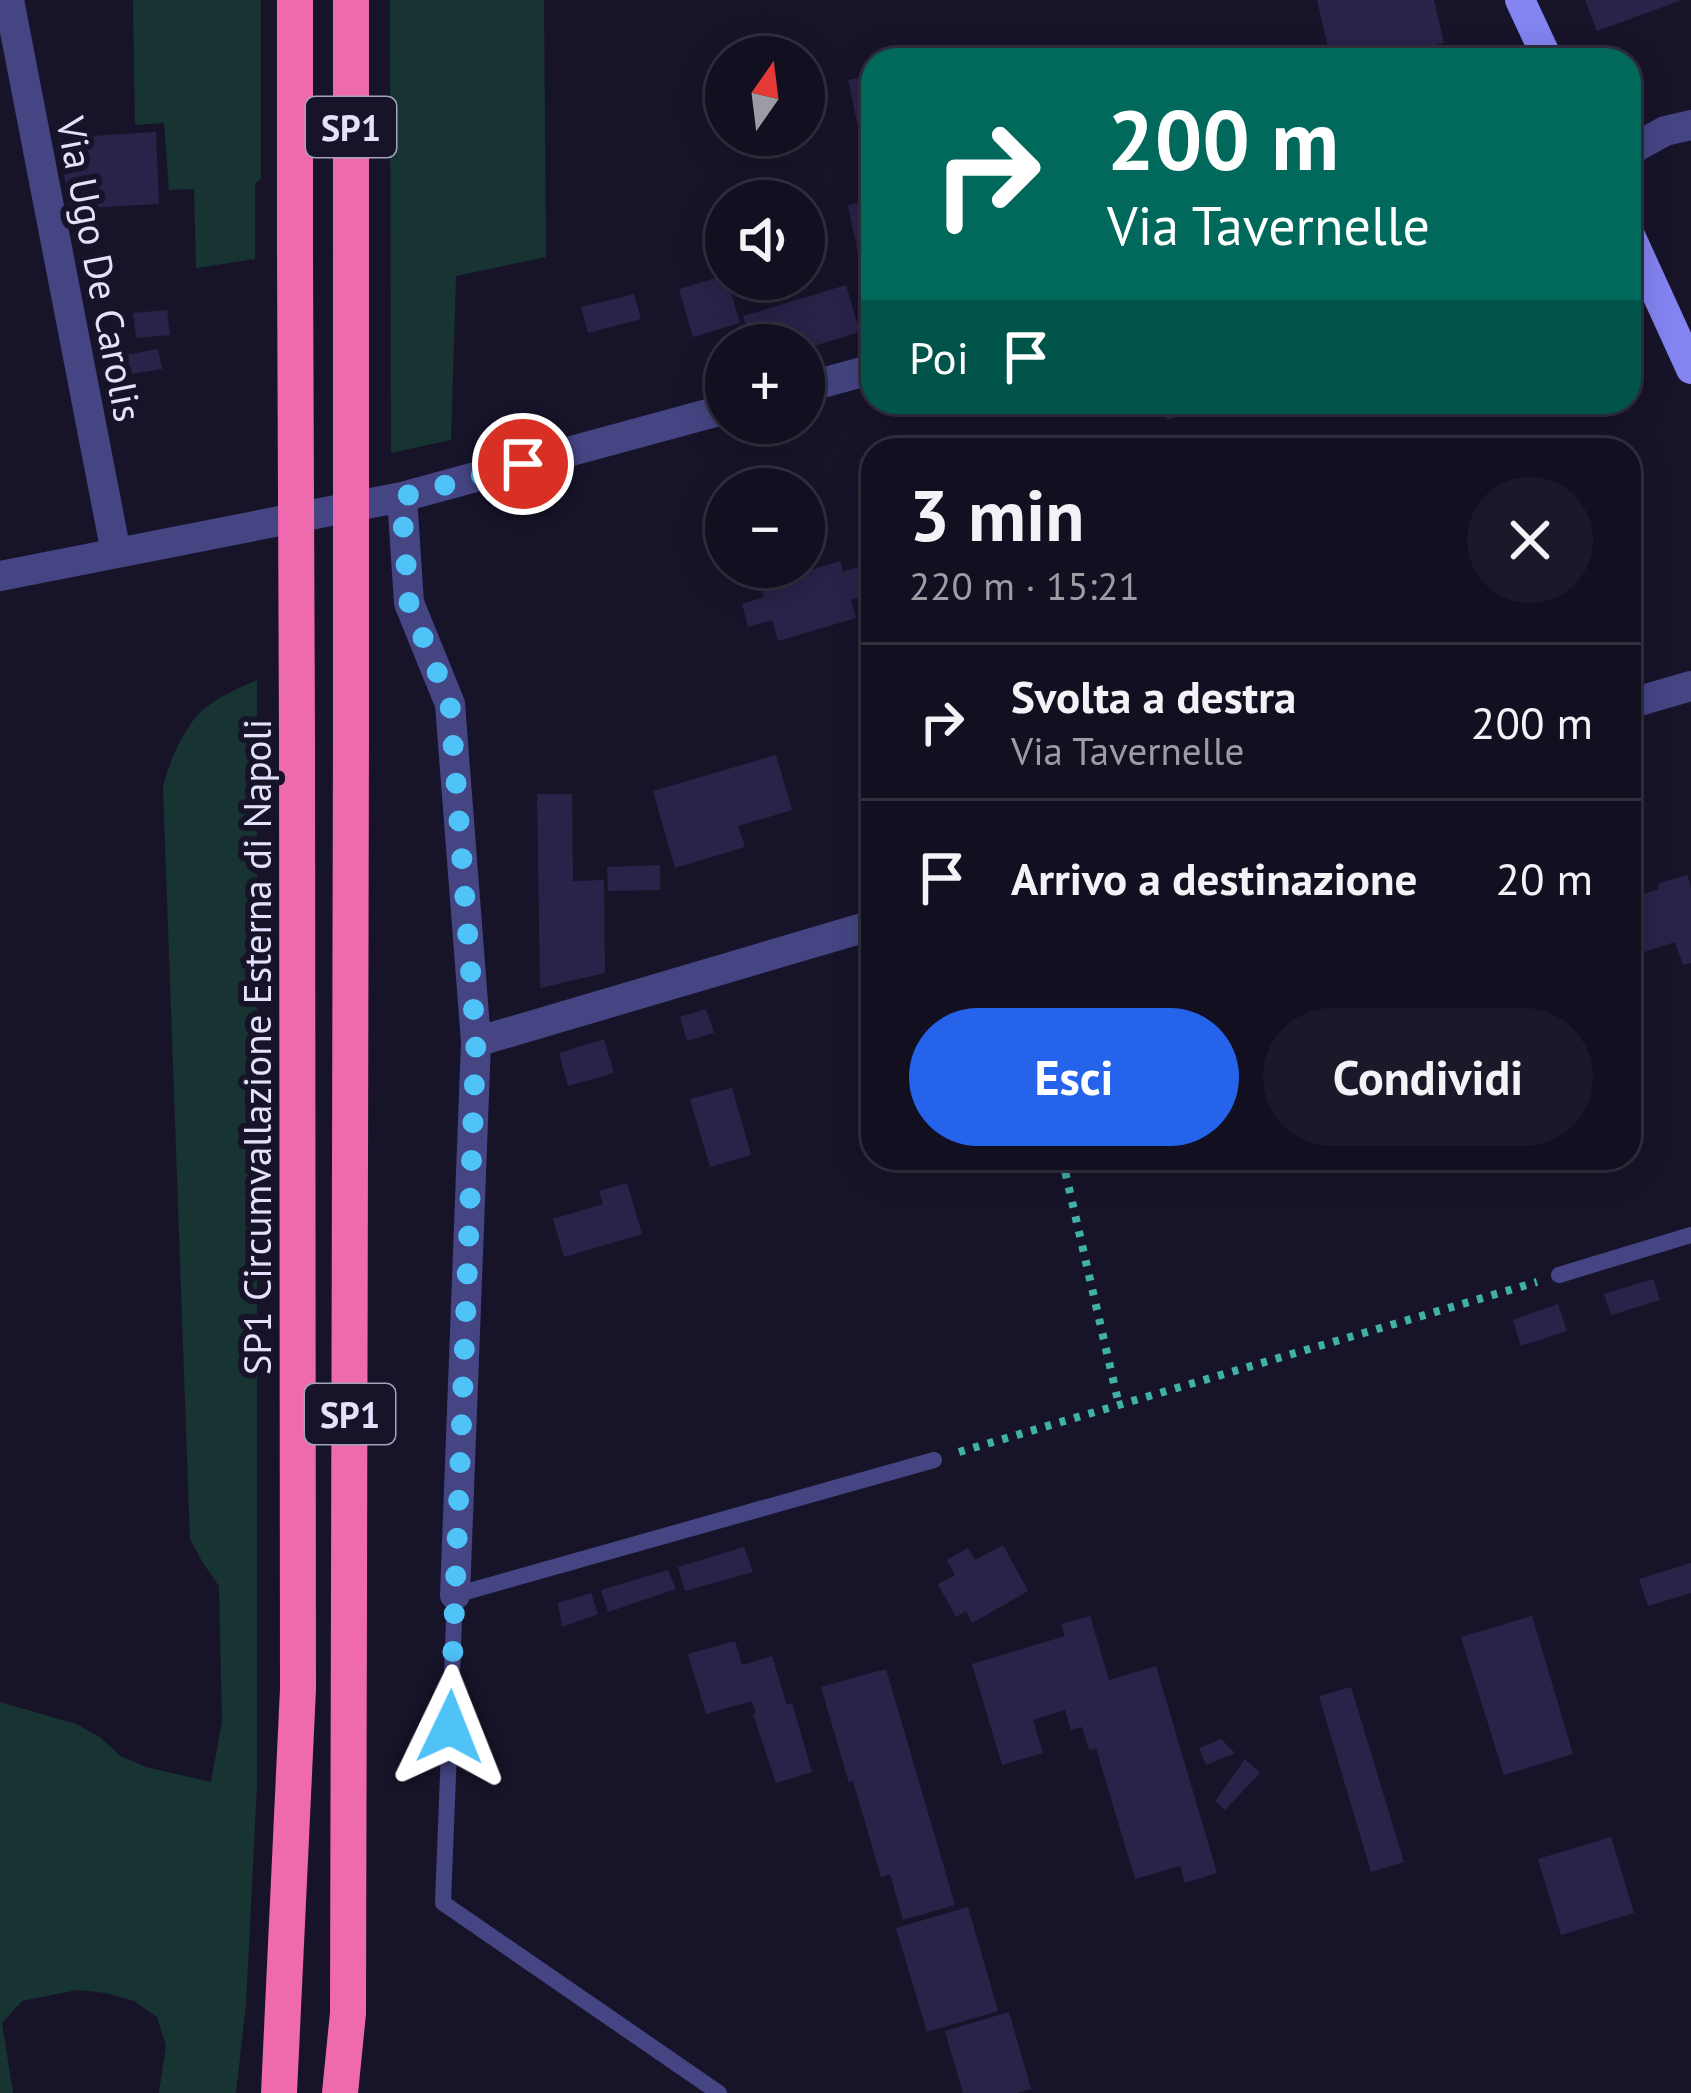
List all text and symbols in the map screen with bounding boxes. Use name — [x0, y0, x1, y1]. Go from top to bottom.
north arrow — [705, 36, 825, 156]
map controls — [705, 36, 825, 588]
text: 200 m — [1107, 84, 1339, 193]
icon: right — [909, 96, 1065, 252]
road number: SP1 — [306, 97, 396, 157]
street label: Via Ugo De Carolis — [45, 111, 155, 426]
button: sound — [705, 180, 825, 300]
text: Via Tavernelle — [1107, 190, 1430, 260]
button: + — [705, 324, 825, 444]
icon: arrive — [993, 324, 1059, 390]
text: Poi — [909, 328, 969, 386]
pin — [472, 413, 574, 515]
icon: arrive — [490, 431, 556, 497]
button: − — [705, 468, 825, 588]
text: 3 min — [909, 468, 1085, 561]
button: close — [1467, 477, 1593, 603]
text: 220 m · 15:21 — [909, 560, 1140, 611]
text: Svolta a destra — [1011, 667, 1296, 725]
icon: right — [909, 689, 975, 755]
text: 200 m — [1471, 693, 1593, 751]
street label: SP1 Circumvallazione Esterna di Napoli — [231, 719, 282, 1375]
text: Via Tavernelle — [1011, 725, 1244, 776]
icon: arrive — [909, 845, 975, 911]
text: Arrivo a destinazione — [1011, 849, 1417, 907]
text: 20 m — [1495, 849, 1593, 907]
button: Esci — [909, 1008, 1239, 1146]
button: Condividi — [1263, 1008, 1593, 1146]
road number: SP1 — [305, 1384, 395, 1444]
position arrow — [387, 1664, 513, 1790]

